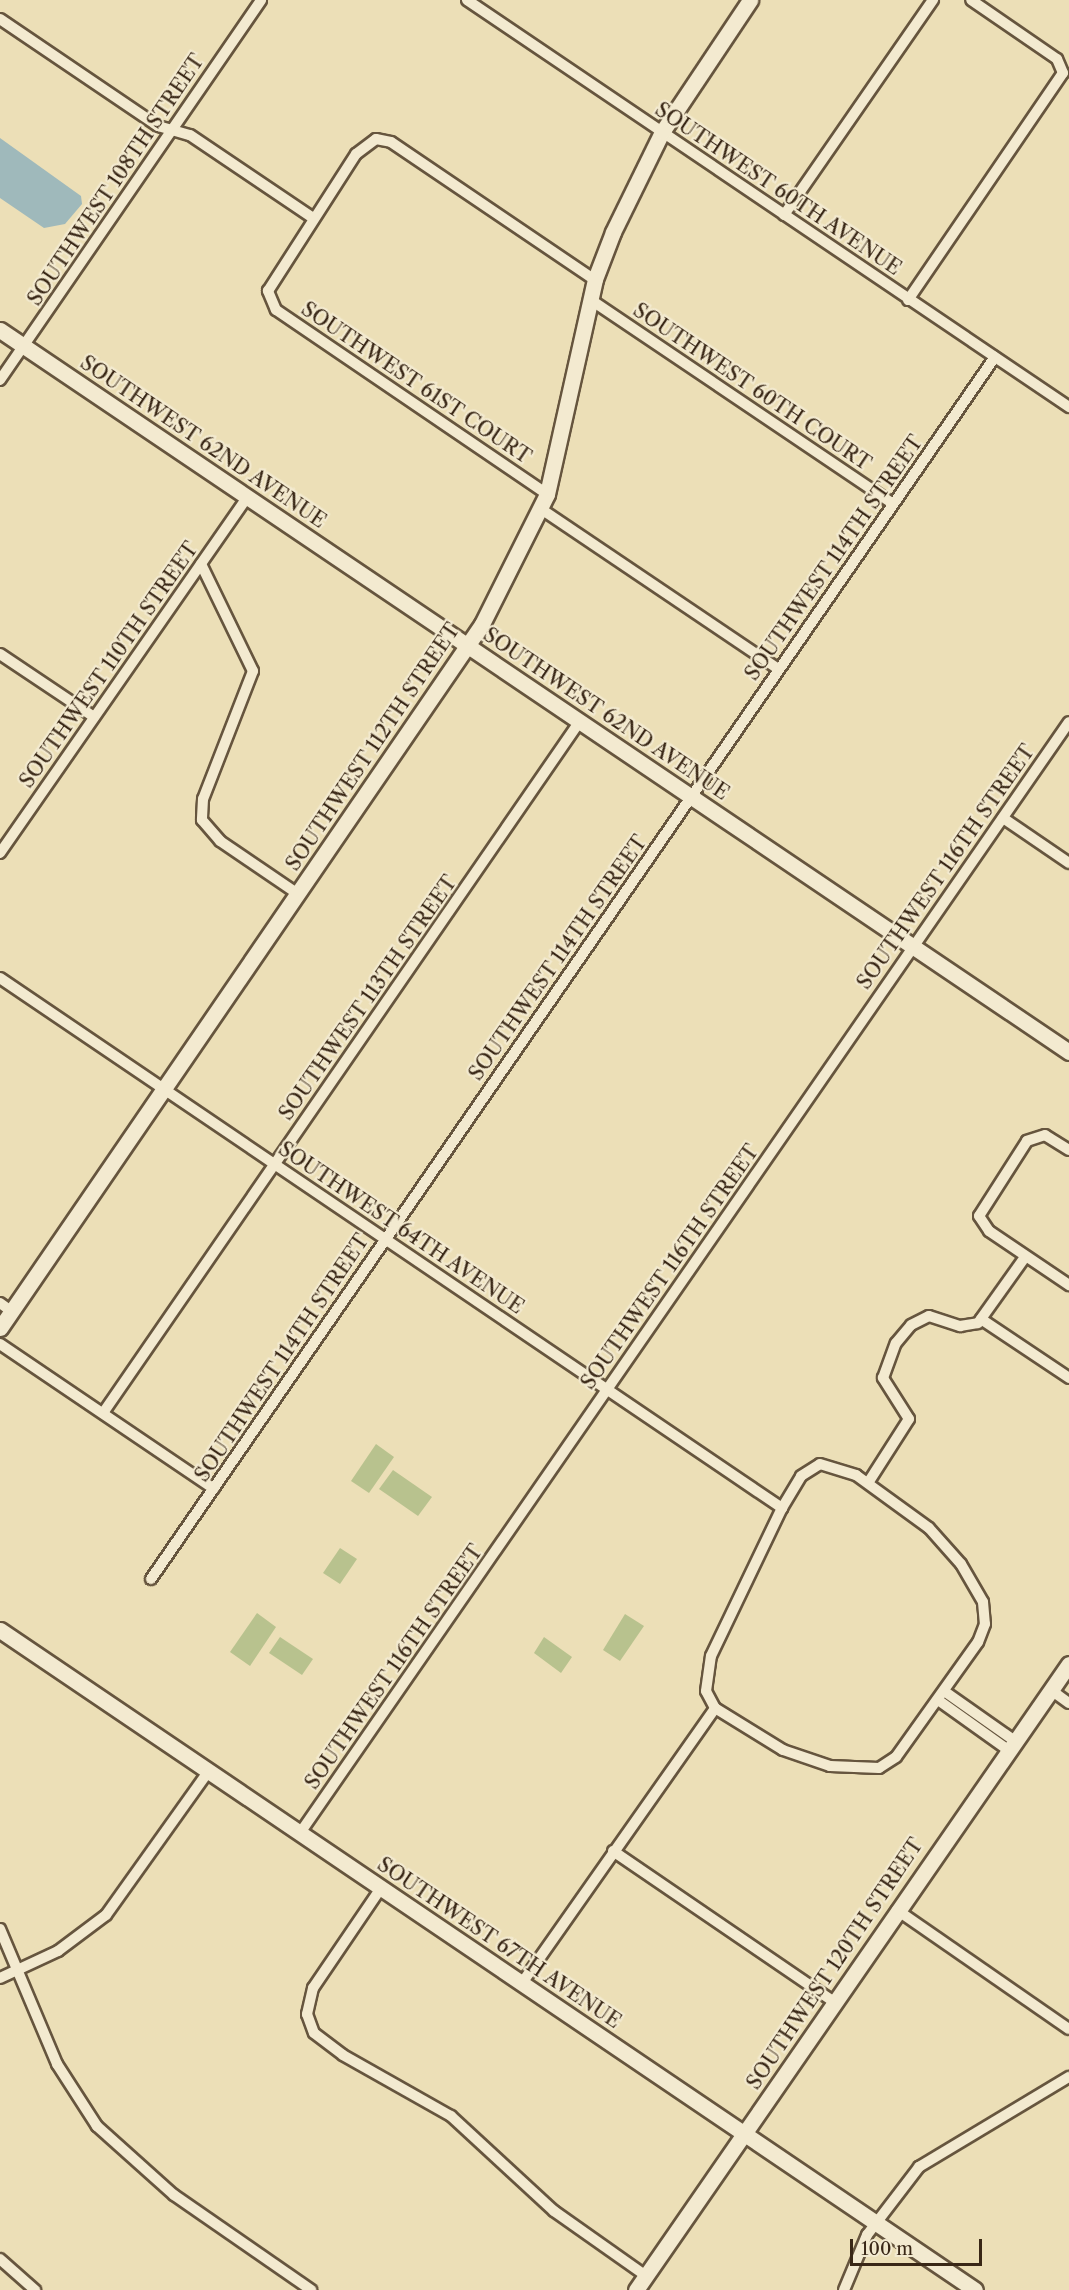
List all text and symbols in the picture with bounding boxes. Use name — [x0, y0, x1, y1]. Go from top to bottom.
street label: SOUTHWEST 108TH STREET — [23, 50, 209, 310]
street label: SOUTHWEST 60TH AVENUE — [650, 97, 906, 281]
street label: SOUTHWEST 61ST COURT — [296, 297, 536, 469]
street label: SOUTHWEST 60TH COURT — [628, 298, 876, 476]
street label: SOUTHWEST 62ND AVENUE — [75, 350, 331, 534]
street label: SOUTHWEST 114TH STREET — [740, 431, 928, 685]
street label: SOUTHWEST 110TH STREET — [15, 537, 203, 793]
street label: SOUTHWEST 112TH STREET — [281, 618, 465, 876]
street label: SOUTHWEST 62ND AVENUE — [478, 622, 734, 806]
street label: SOUTHWEST 116TH STREET — [852, 740, 1040, 994]
street label: SOUTHWEST 114TH STREET — [464, 831, 652, 1085]
street label: SOUTHWEST 113TH STREET — [274, 871, 462, 1125]
street label: SOUTHWEST 64TH AVENUE — [273, 1136, 529, 1320]
street label: SOUTHWEST 116TH STREET — [576, 1140, 764, 1394]
street label: SOUTHWEST 114TH STREET — [190, 1229, 374, 1487]
street label: SOUTHWEST 116TH STREET — [300, 1540, 488, 1794]
street label: SOUTHWEST 120TH STREET — [742, 1834, 928, 2094]
street label: SOUTHWEST 67TH AVENUE — [372, 1852, 626, 2034]
scale bar — [853, 2227, 985, 2265]
text: 100 m — [861, 2238, 913, 2260]

